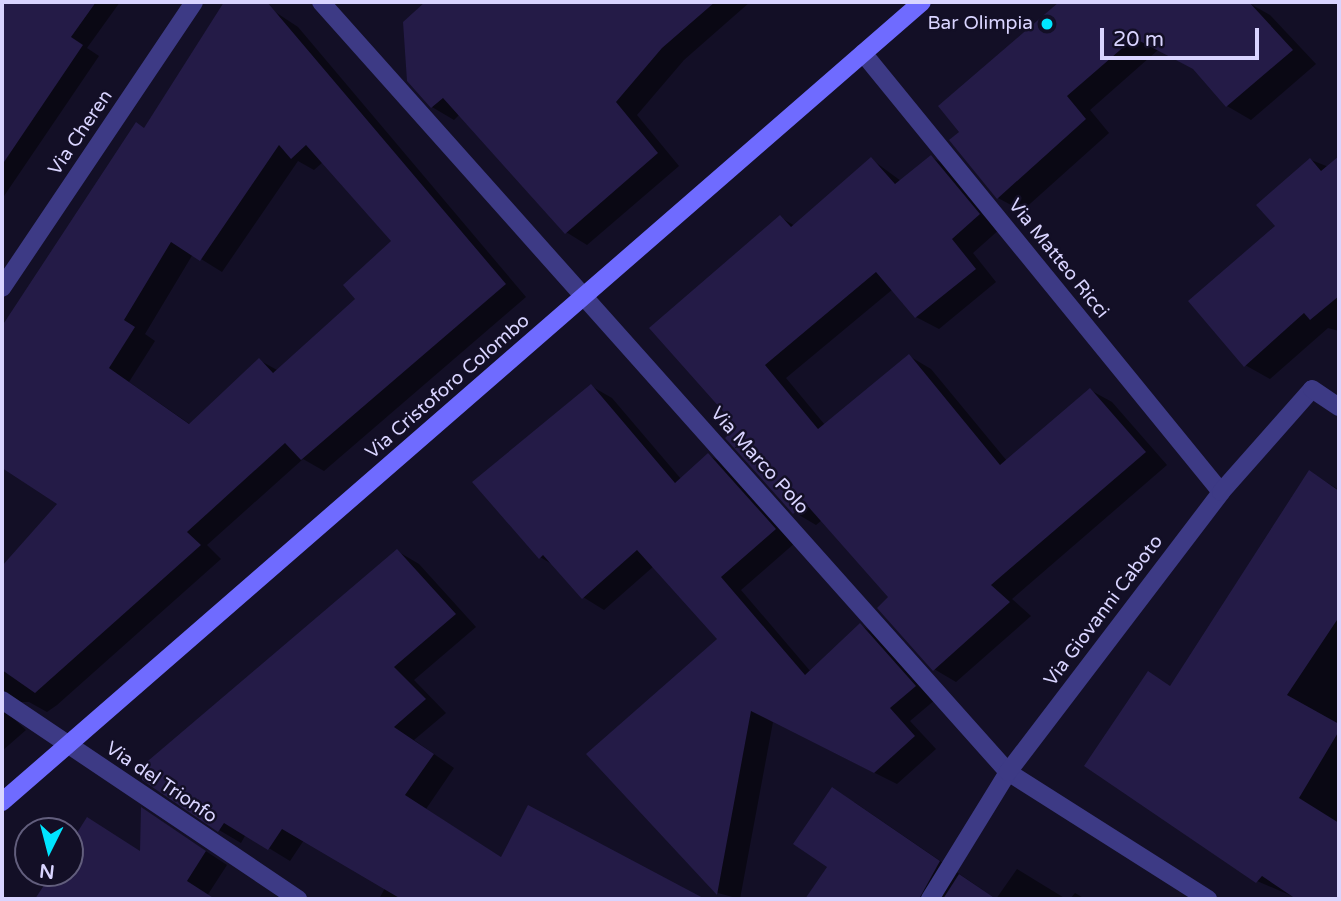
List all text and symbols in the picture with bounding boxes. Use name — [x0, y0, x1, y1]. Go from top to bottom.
place label: Bar Olimpia — [927, 13, 1033, 35]
scale bar — [1103, 14, 1262, 58]
marker: Bar Olimpia — [1039, 16, 1055, 32]
text: 20 m — [1113, 27, 1164, 52]
street label: Via Cheren — [44, 86, 118, 180]
street label: Via Matteo Ricci — [1003, 195, 1113, 323]
street label: Via Cristoforo Colombo — [361, 310, 535, 464]
street label: Via Marco Polo — [705, 403, 813, 519]
street label: Via Giovanni Caboto — [1040, 531, 1168, 691]
street label: Via del Trionfo — [101, 737, 221, 829]
north arrow — [14, 817, 84, 887]
text: N — [38, 859, 56, 883]

